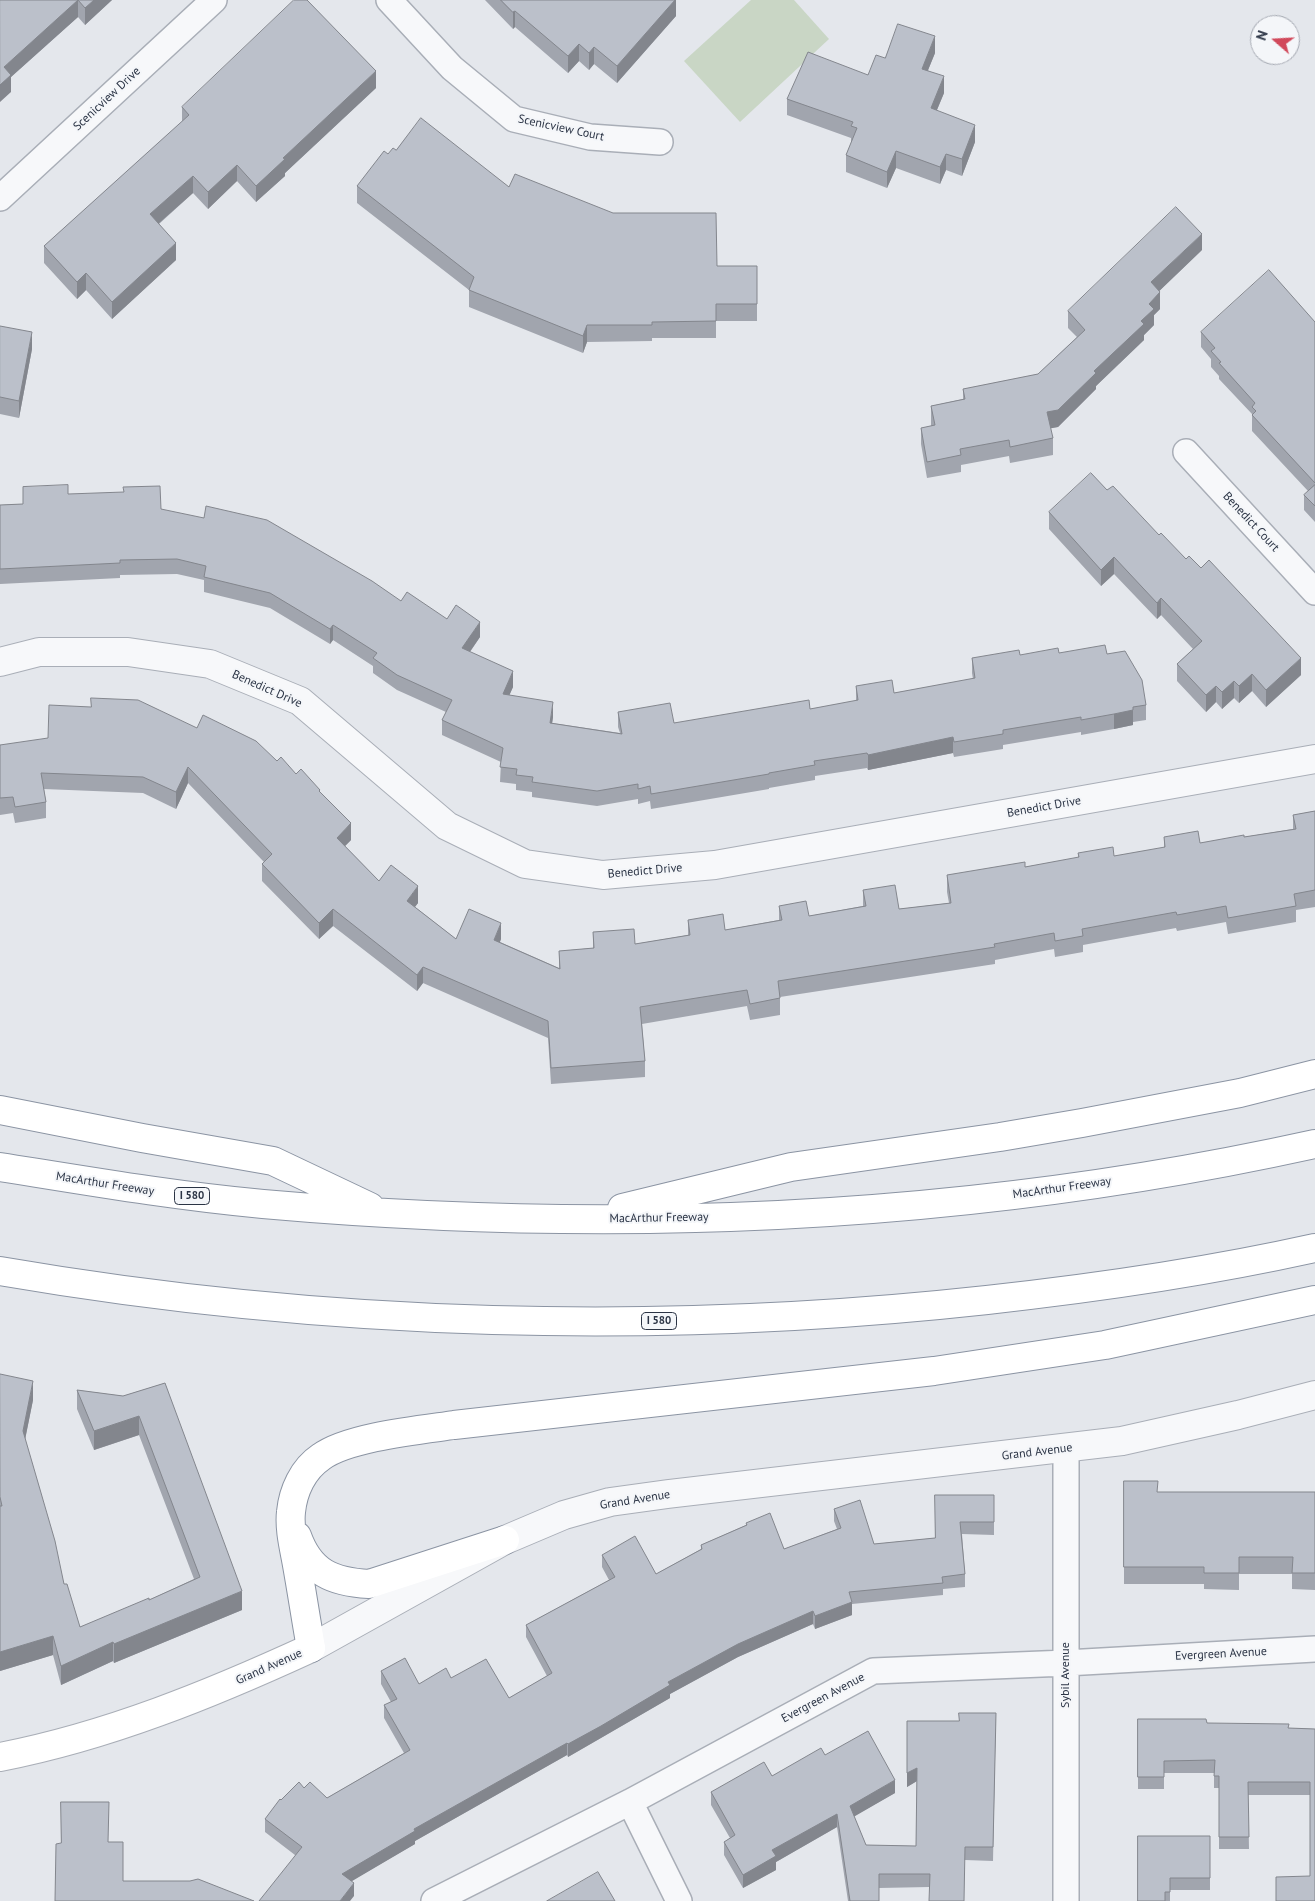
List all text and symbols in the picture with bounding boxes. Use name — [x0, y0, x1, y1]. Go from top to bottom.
north arrow — [1250, 15, 1300, 65]
text: N — [1252, 28, 1272, 43]
street label: Scenicview Drive — [70, 64, 144, 134]
street label: Scenicview Court — [517, 112, 605, 144]
street label: Benedict Court — [1220, 489, 1282, 555]
street label: Benedict Drive — [230, 667, 304, 711]
street label: Benedict Drive — [1006, 793, 1082, 821]
street label: Benedict Drive — [607, 861, 683, 881]
street label: MacArthur Freeway — [55, 1169, 155, 1199]
street label: MacArthur Freeway — [1012, 1174, 1112, 1202]
road number: I 580 — [174, 1188, 210, 1204]
street label: MacArthur Freeway — [609, 1210, 709, 1226]
road number: I 580 — [642, 1312, 676, 1330]
street label: Grand Avenue — [1001, 1441, 1073, 1463]
street label: Grand Avenue — [599, 1487, 671, 1513]
street label: Sybil Avenue — [1059, 1642, 1073, 1708]
street label: Evergreen Avenue — [1175, 1644, 1267, 1664]
street label: Grand Avenue — [234, 1646, 304, 1688]
street label: Evergreen Avenue — [779, 1670, 867, 1726]

